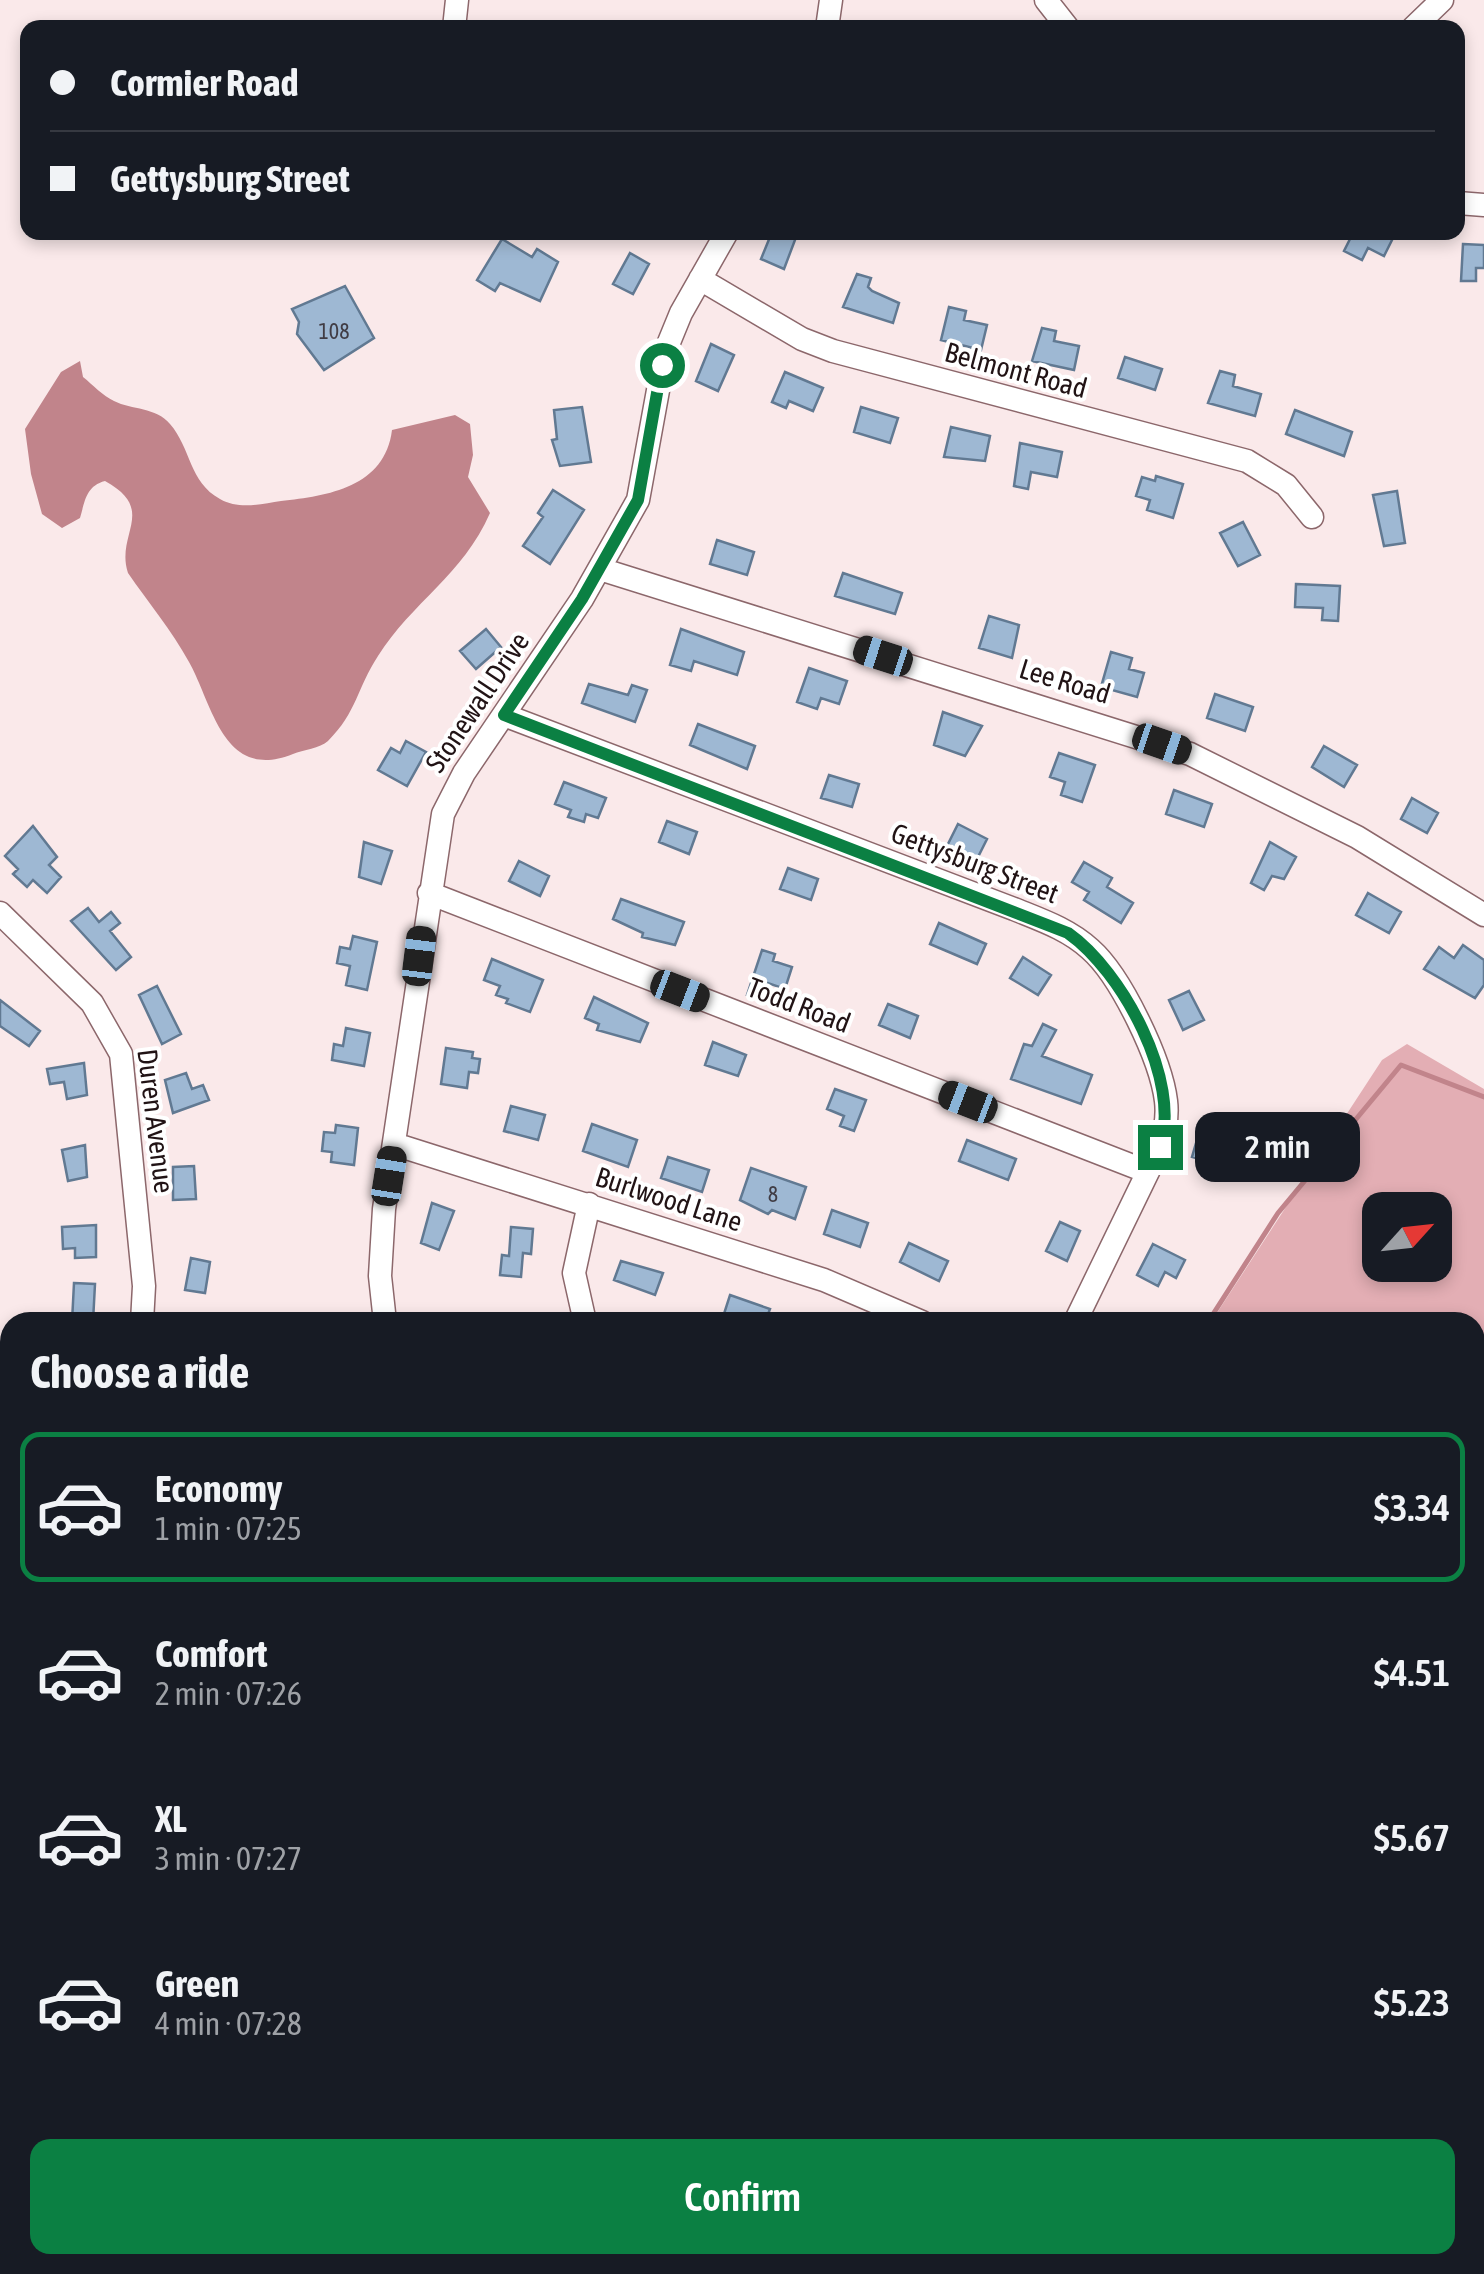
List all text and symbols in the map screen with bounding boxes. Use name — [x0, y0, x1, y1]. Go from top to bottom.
text: Cormier Road — [110, 61, 298, 104]
text: Gettysburg Street — [110, 157, 350, 200]
house number: 108 — [318, 318, 350, 344]
street label: Belmont Road — [942, 336, 1090, 404]
route start — [640, 343, 685, 388]
street label: Stonewall Drive — [419, 626, 535, 778]
car — [850, 632, 916, 680]
street label: Lee Road — [1016, 652, 1114, 710]
car — [1129, 720, 1195, 768]
street label: Gettysburg Street — [887, 816, 1063, 910]
car — [400, 924, 438, 988]
car — [647, 966, 713, 1016]
street label: Todd Road — [743, 971, 855, 1039]
street label: Duren Avenue — [131, 1047, 181, 1195]
car — [935, 1077, 1001, 1127]
callout: 2 min — [1195, 1112, 1360, 1182]
route end — [1138, 1125, 1183, 1170]
text: 2 min — [1245, 1128, 1310, 1165]
car — [369, 1144, 409, 1208]
street label: Burlwood Lane — [592, 1160, 746, 1238]
house number: 8 — [768, 1181, 778, 1207]
north arrow — [1362, 1192, 1452, 1282]
map controls — [1362, 1192, 1452, 1282]
text: Choose a ride — [30, 1346, 249, 1398]
icon: car — [35, 1462, 125, 1552]
text: Economy — [155, 1467, 282, 1510]
text: $3.34 — [1374, 1486, 1450, 1529]
text: 1 min · 07:25 — [155, 1510, 302, 1547]
icon: car — [35, 1627, 125, 1717]
text: Comfort — [155, 1632, 267, 1675]
text: $4.51 — [1374, 1651, 1450, 1694]
text: 2 min · 07:26 — [155, 1675, 302, 1712]
icon: car — [35, 1792, 125, 1882]
text: XL — [155, 1797, 187, 1840]
text: $5.67 — [1374, 1816, 1450, 1859]
text: 3 min · 07:27 — [155, 1840, 302, 1877]
icon: car — [35, 1957, 125, 2047]
text: Green — [155, 1962, 239, 2005]
text: $5.23 — [1374, 1981, 1450, 2024]
text: 4 min · 07:28 — [155, 2005, 302, 2042]
button: Confirm — [30, 2139, 1455, 2254]

